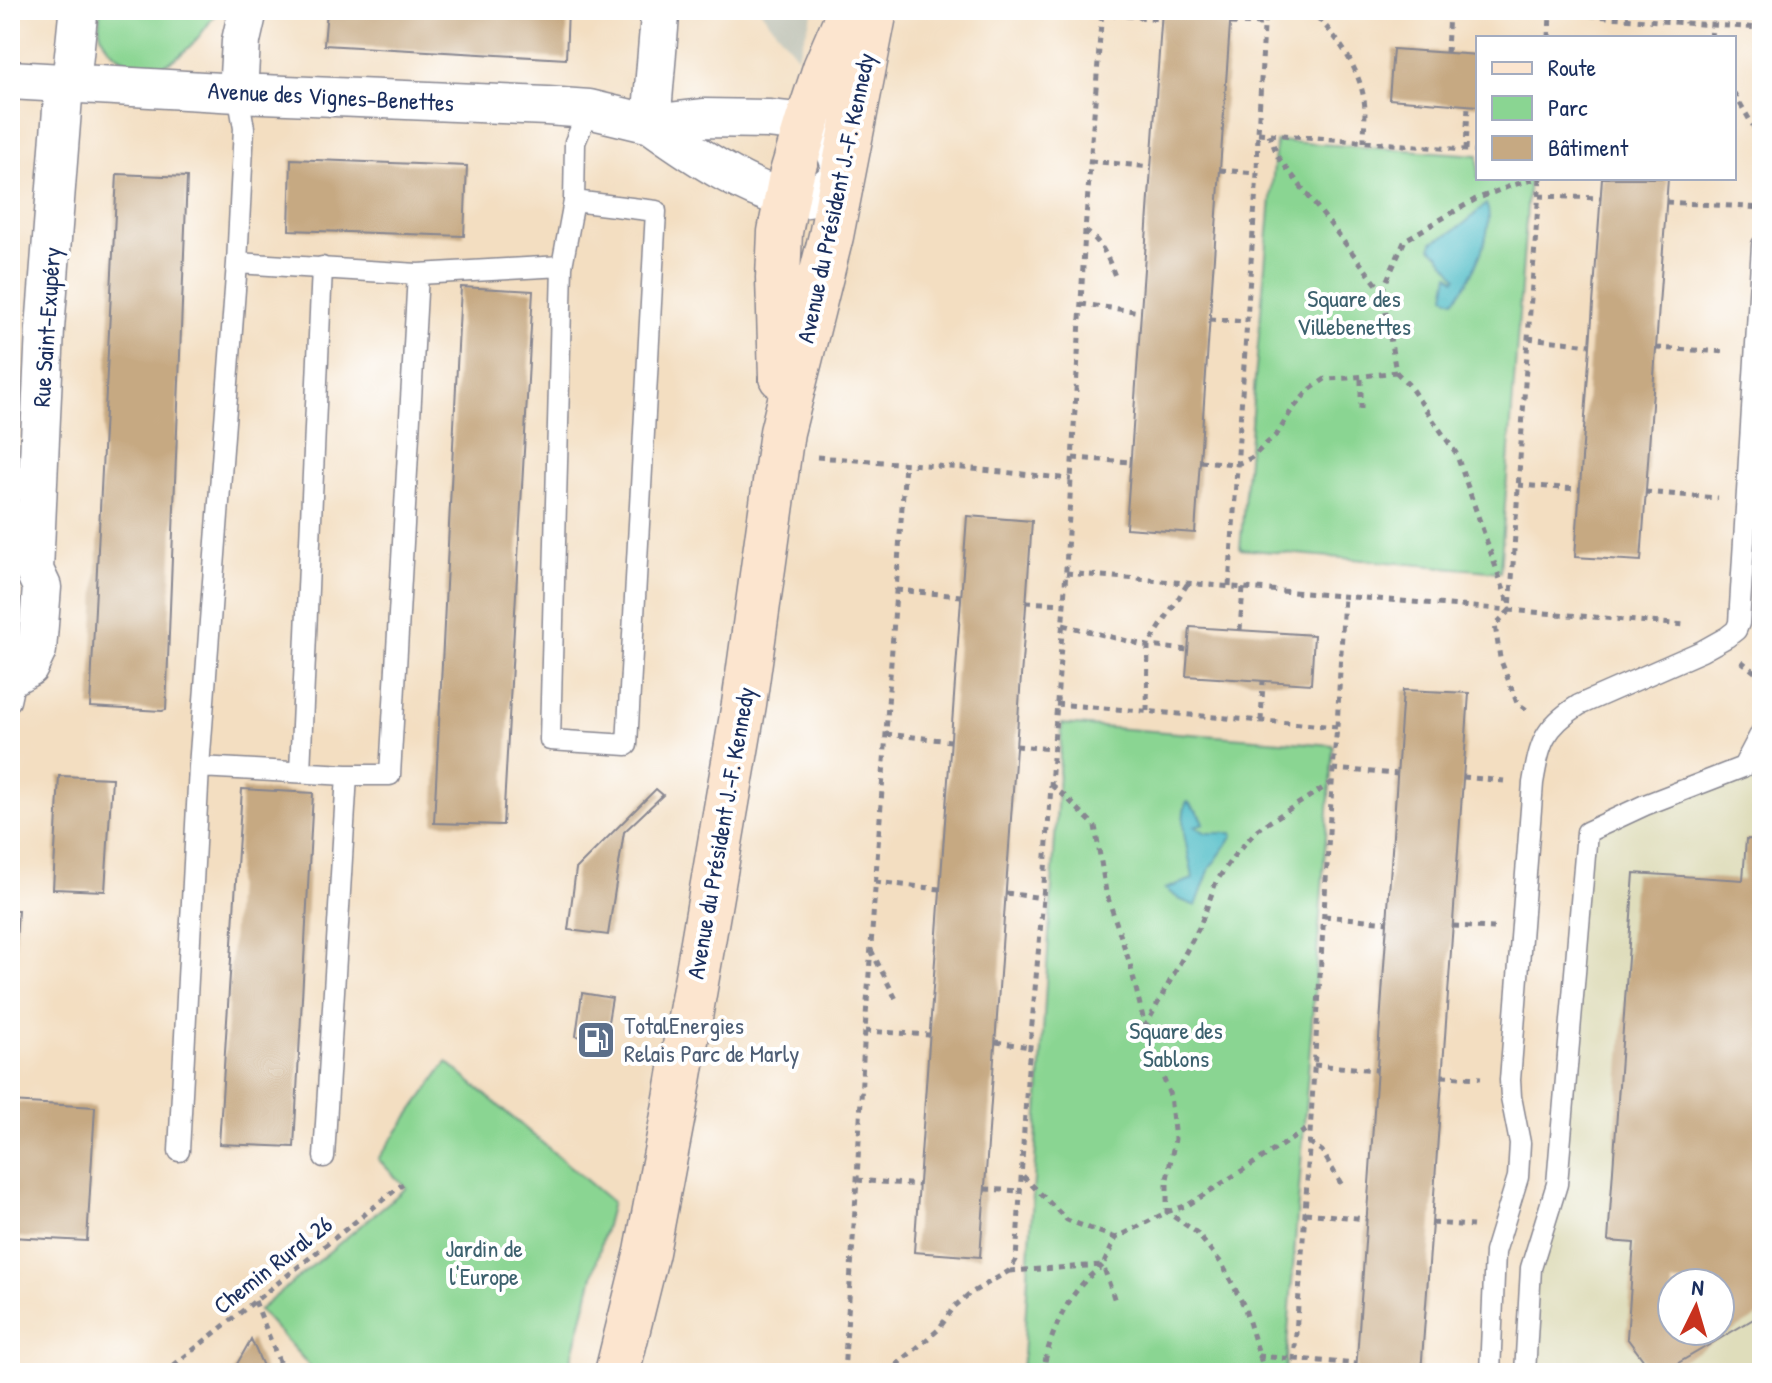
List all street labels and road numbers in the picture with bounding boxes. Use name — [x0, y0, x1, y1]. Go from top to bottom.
street label: Avenue du Président J.-F. Kennedy — [789, 50, 881, 346]
street label: Avenue des Vignes-Benettes — [207, 74, 455, 118]
street label: Rue Saint-Exupéry — [24, 246, 68, 408]
street label: Avenue du Président J.-F. Kennedy — [679, 684, 761, 981]
street label: Chemin Rural 26 — [206, 1208, 338, 1321]

